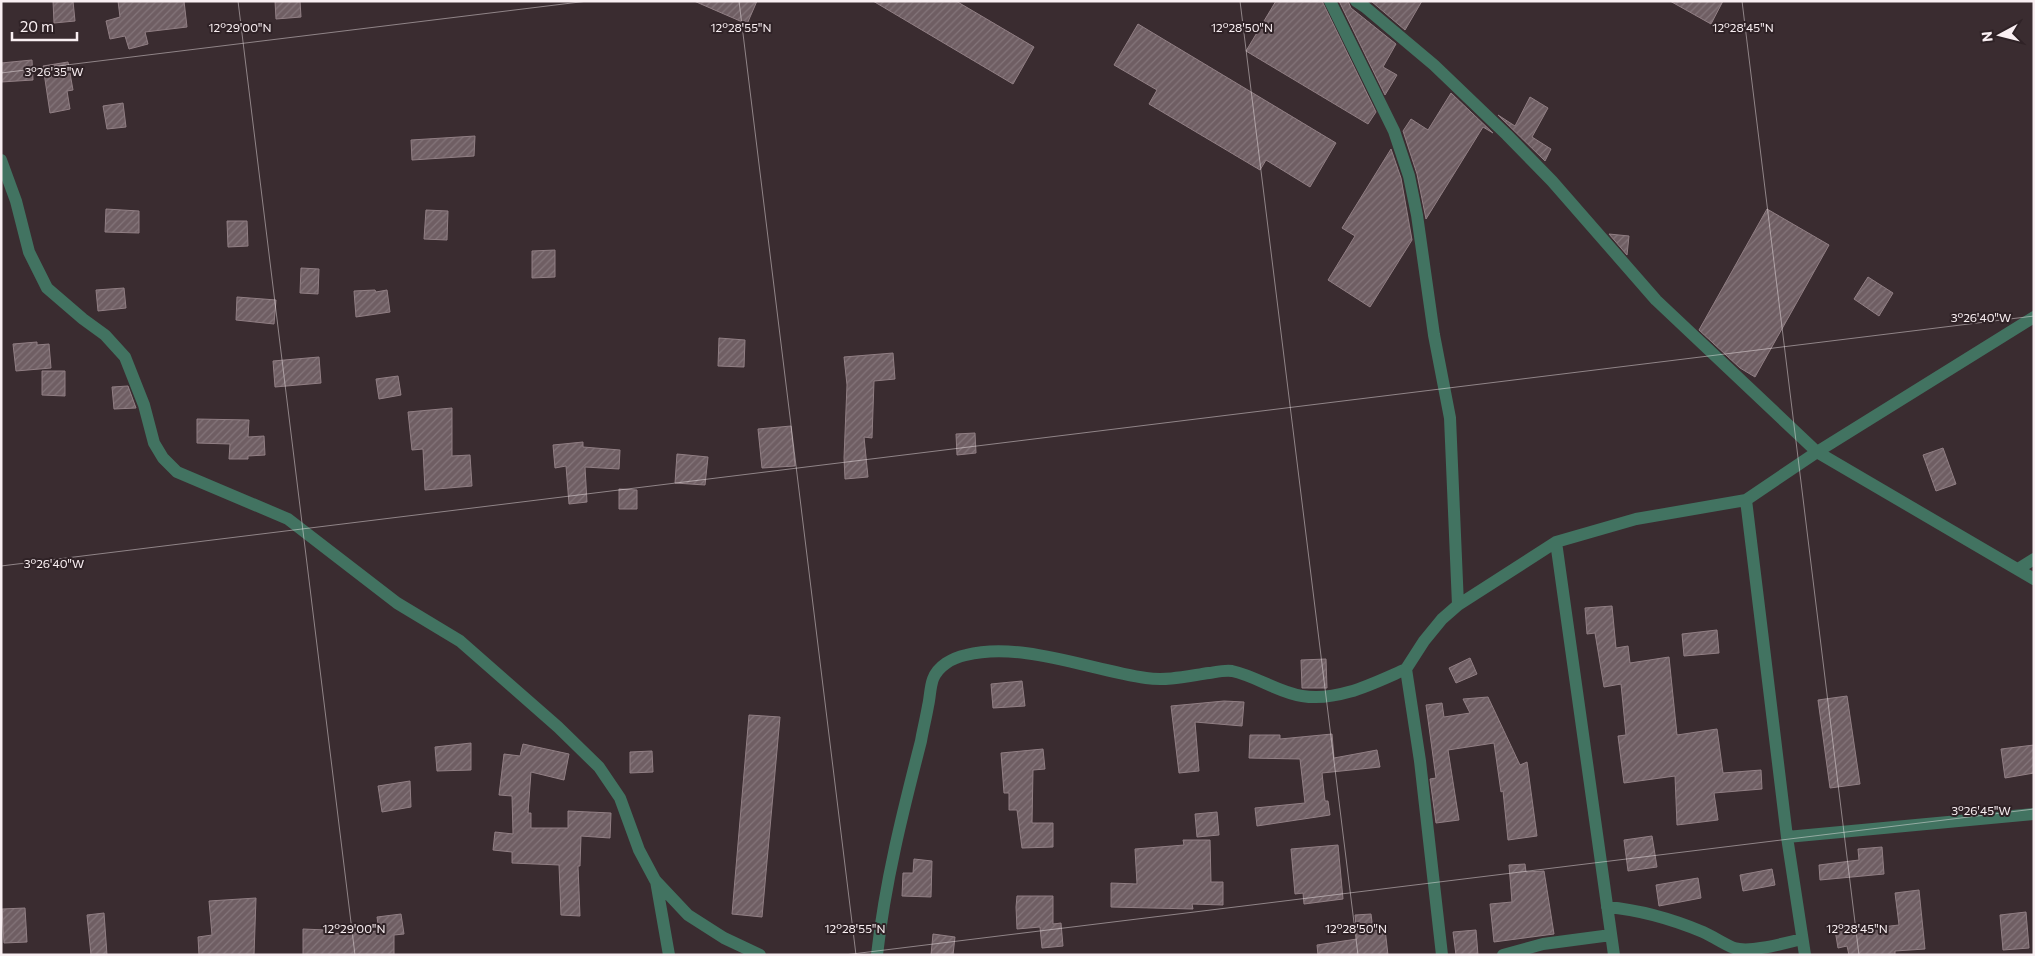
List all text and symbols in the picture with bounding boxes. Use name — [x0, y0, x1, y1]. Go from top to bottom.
scale bar — [12, 10, 78, 42]
north arrow — [1975, 10, 2025, 60]
text: 20 m — [20, 17, 54, 35]
text: 12°29'00"N — [208, 20, 272, 34]
text: 12°28'55"N — [710, 20, 772, 34]
text: 12°28'50"N — [1211, 20, 1273, 34]
text: 12°28'45"N — [1712, 20, 1774, 34]
text: N — [1978, 30, 1996, 43]
text: 3°26'35"W — [24, 64, 84, 78]
text: 3°26'40"W — [1951, 310, 2011, 324]
text: 3°26'40"W — [24, 556, 84, 570]
text: 3°26'45"W — [1951, 803, 2011, 817]
text: 12°29'00"N — [322, 921, 386, 935]
text: 12°28'55"N — [824, 921, 886, 935]
text: 12°28'50"N — [1325, 921, 1387, 935]
text: 12°28'45"N — [1826, 921, 1888, 935]

